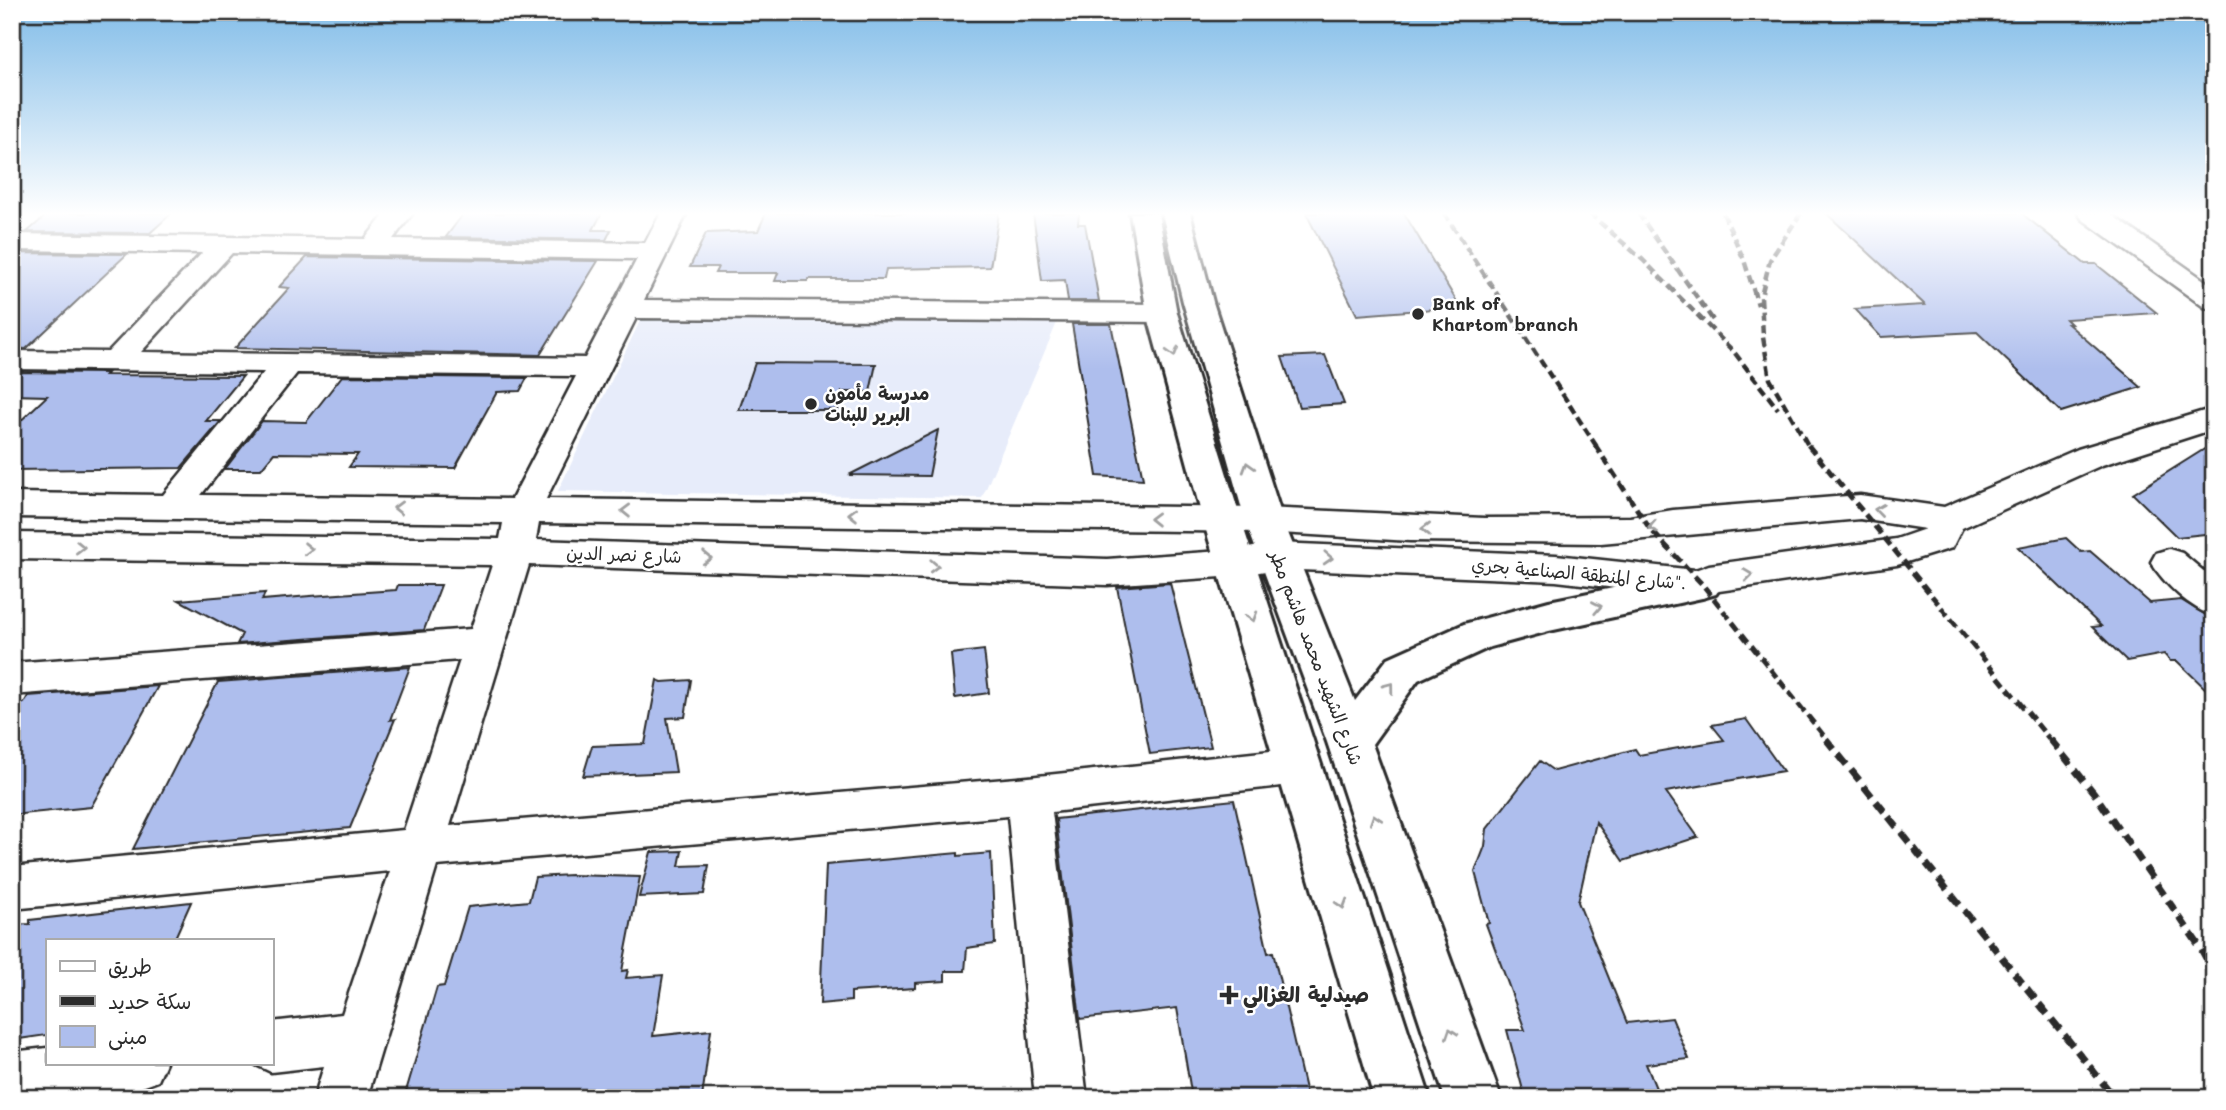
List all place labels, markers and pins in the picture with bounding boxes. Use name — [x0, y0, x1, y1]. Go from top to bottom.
place label: Bank of Khartom branch — [1432, 291, 1578, 336]
marker: Bank of Khartom branch — [1410, 306, 1426, 322]
place label: مدرسة مأمون البرير للبنات — [825, 381, 929, 426]
marker: مدرسة مأمون البرير للبنات — [803, 396, 819, 412]
place label: صيدلية الغزالي — [1243, 980, 1369, 1014]
marker: صيدلية الغزالي — [1221, 987, 1237, 1003]

